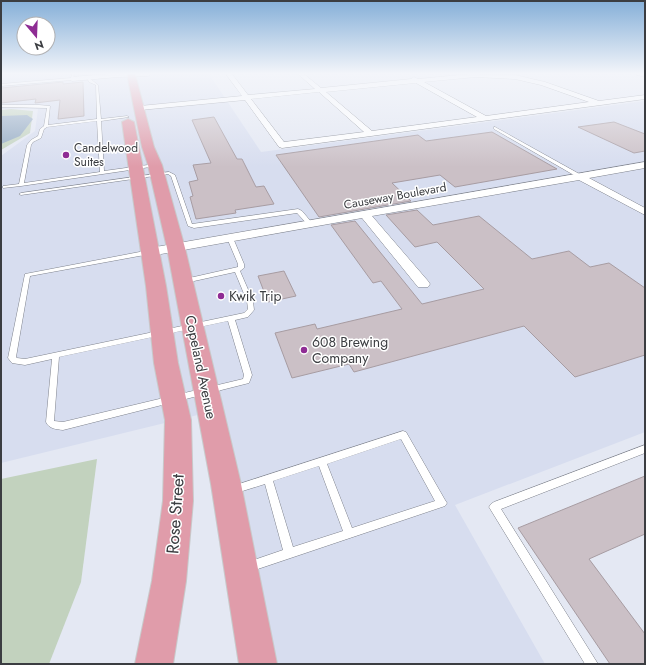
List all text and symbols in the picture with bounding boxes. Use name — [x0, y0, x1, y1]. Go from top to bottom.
north arrow — [16, 16, 56, 56]
text: N — [33, 36, 46, 54]
place label: Candelwood Suites — [74, 139, 138, 171]
marker: Candelwood Suites — [61, 150, 71, 160]
street label: Causeway Boulevard — [342, 178, 448, 214]
place label: Kwik Trip — [229, 286, 282, 306]
marker: Kwik Trip — [216, 291, 226, 301]
street label: Copeland Avenue — [180, 313, 222, 421]
place label: 608 Brewing Company — [312, 332, 388, 368]
marker: 608 Brewing Company — [299, 345, 309, 355]
street label: Rose Street — [160, 473, 190, 555]

